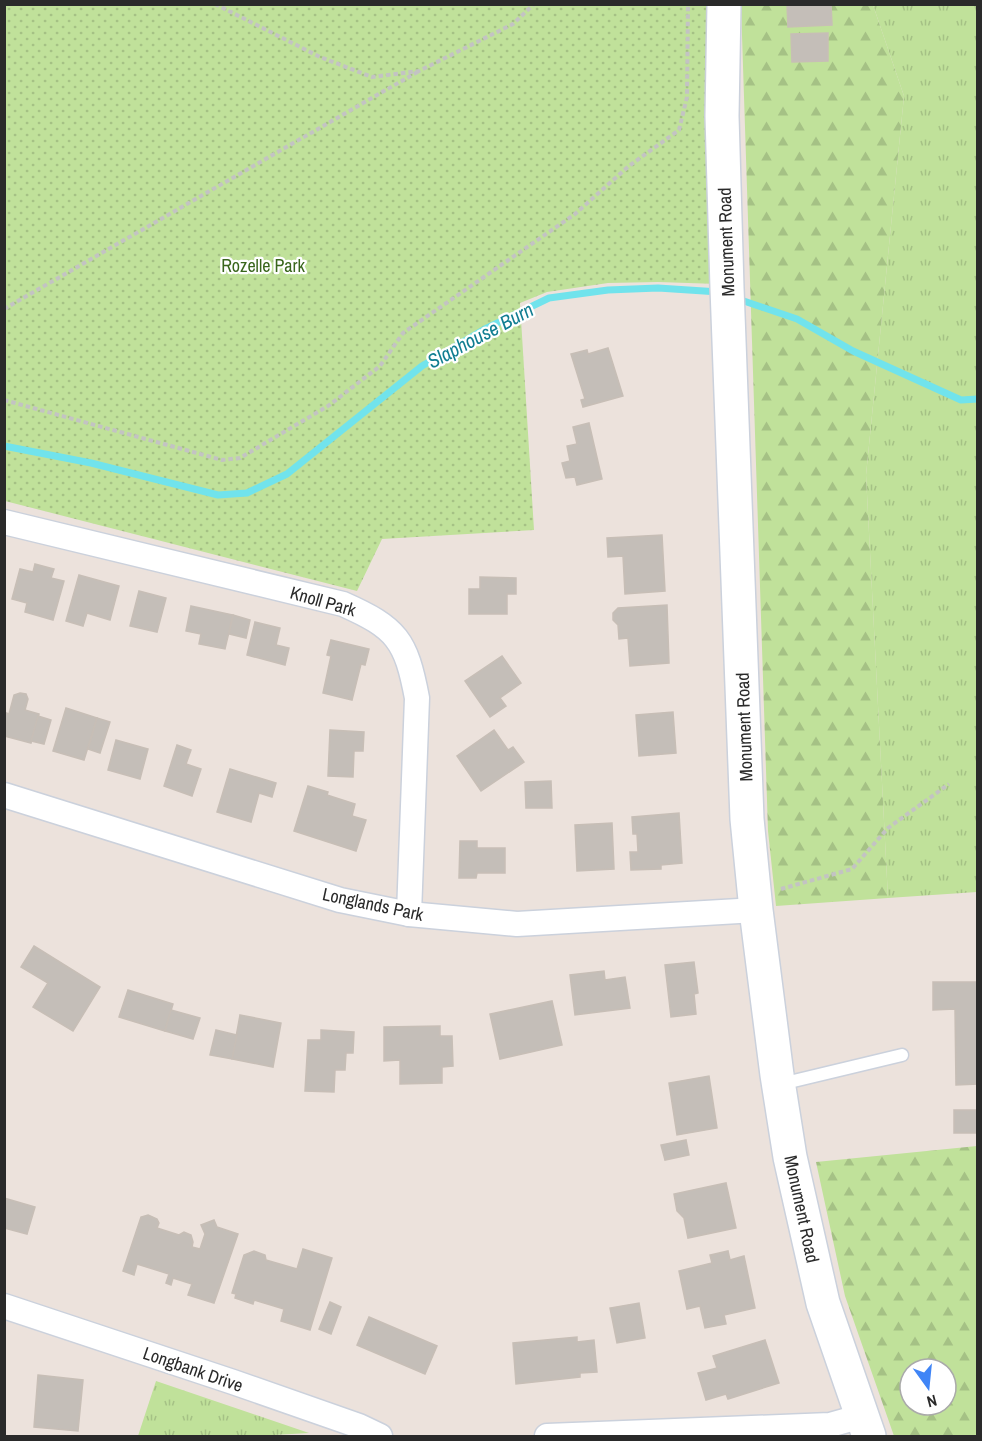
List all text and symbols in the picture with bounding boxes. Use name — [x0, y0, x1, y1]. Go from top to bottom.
street label: Monument Road — [712, 187, 740, 297]
park label: Rozelle Park — [221, 253, 305, 278]
water label: Slaphouse Burn — [422, 296, 538, 374]
street label: Knoll Park — [287, 580, 359, 622]
street label: Monument Road — [730, 672, 758, 782]
street label: Longlands Park — [320, 881, 426, 927]
street label: Monument Road — [778, 1153, 826, 1265]
street label: Longbank Drive — [140, 1340, 246, 1398]
north arrow — [898, 1357, 958, 1417]
text: N — [924, 1390, 939, 1413]

